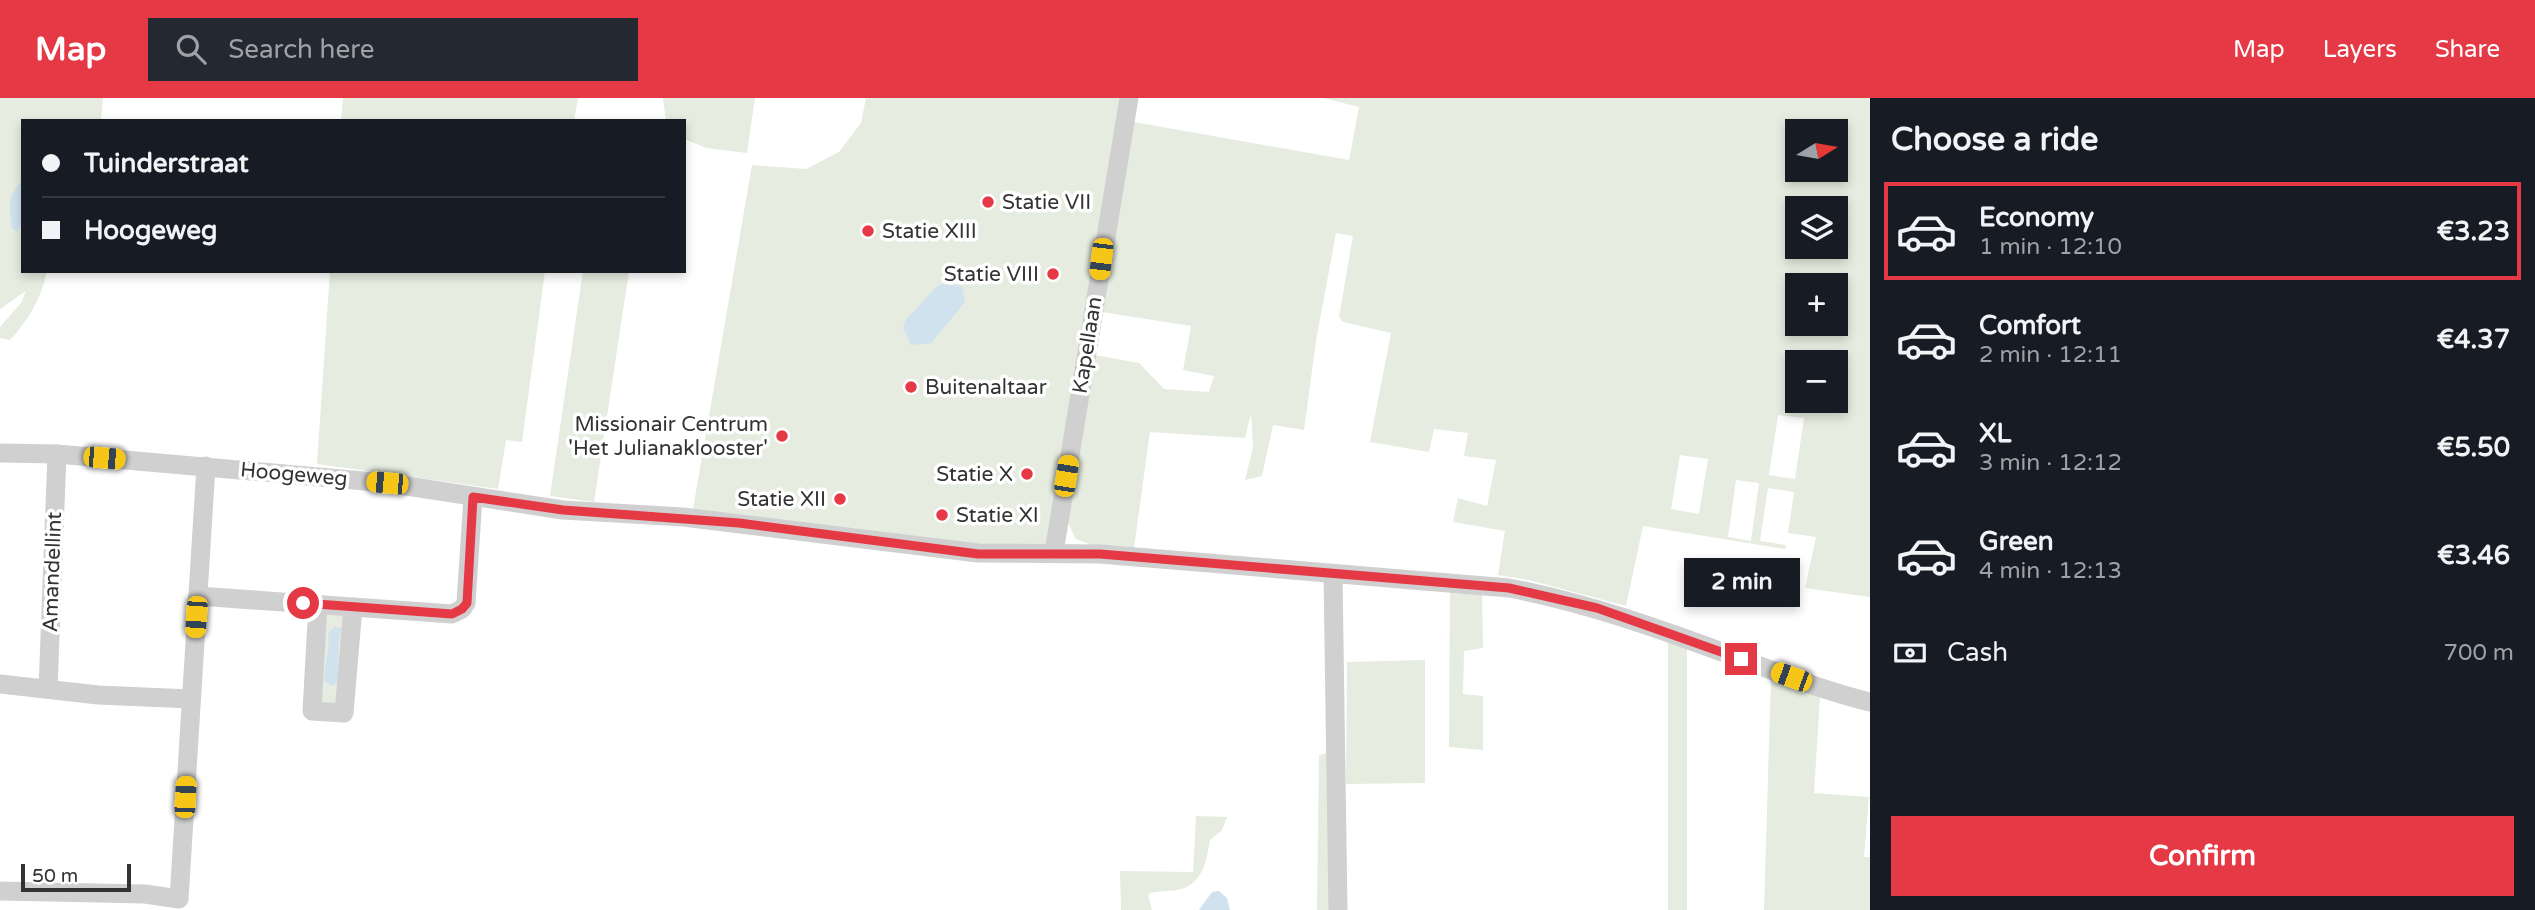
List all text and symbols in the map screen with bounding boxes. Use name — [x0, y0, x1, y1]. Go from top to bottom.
search box — [148, 18, 638, 81]
text: Map — [35, 30, 106, 69]
icon: search — [172, 30, 210, 68]
text: Search here — [228, 34, 374, 65]
text: Map — [2233, 35, 2285, 64]
text: Layers — [2323, 35, 2397, 64]
text: Share — [2435, 35, 2500, 64]
north arrow — [1785, 119, 1848, 182]
map controls — [1785, 119, 1848, 413]
text: Choose a ride — [1891, 121, 2098, 159]
text: Tuinderstraat — [84, 148, 249, 179]
place label: Statie VII — [1002, 190, 1091, 215]
marker: Statie VII — [980, 194, 996, 210]
button: layers — [1785, 196, 1848, 259]
icon: car — [1895, 200, 1958, 263]
text: Economy — [1979, 202, 2094, 233]
text: Hoogeweg — [84, 215, 217, 246]
text: €3.23 — [2437, 216, 2510, 247]
place label: Statie XIII — [882, 219, 977, 244]
marker: Statie XIII — [860, 223, 876, 239]
text: 1 min · 12:10 — [1979, 233, 2122, 261]
car — [1089, 237, 1114, 281]
place label: Statie VIII — [944, 262, 1039, 287]
marker: Statie VIII — [1045, 266, 1061, 282]
button: + — [1785, 273, 1848, 336]
street label: Kapellaan — [1067, 295, 1107, 395]
icon: car — [1895, 308, 1958, 371]
text: Comfort — [1979, 310, 2081, 341]
text: €4.37 — [2437, 324, 2510, 355]
text: 2 min · 12:11 — [1979, 341, 2122, 369]
button: − — [1785, 350, 1848, 413]
place label: Buitenaltaar — [925, 375, 1047, 400]
marker: Buitenaltaar — [903, 379, 919, 395]
place label: Missionair Centrum 'Het Julianaklooster' — [568, 412, 768, 461]
icon: car — [1895, 416, 1958, 479]
text: XL — [1979, 418, 2011, 449]
marker: Missionair Centrum 'Het Julianaklooster' — [774, 428, 790, 444]
text: €5.50 — [2437, 432, 2510, 463]
car — [83, 446, 126, 470]
text: 3 min · 12:12 — [1979, 449, 2122, 477]
car — [1053, 454, 1080, 498]
street label: Hoogeweg — [239, 457, 349, 492]
place label: Statie X — [936, 462, 1013, 487]
marker: Statie X — [1019, 466, 1035, 482]
car — [366, 471, 409, 495]
place label: Statie XII — [737, 487, 826, 512]
marker: Statie XII — [832, 491, 848, 507]
place label: Statie XI — [956, 503, 1039, 528]
marker: Statie XI — [934, 507, 950, 523]
street label: Amandellint — [38, 511, 67, 633]
icon: car — [1895, 524, 1958, 587]
text: Green — [1979, 526, 2054, 557]
text: €3.46 — [2437, 540, 2510, 571]
text: 4 min · 12:13 — [1979, 557, 2122, 585]
callout: 2 min — [1683, 558, 1799, 606]
text: 2 min — [1711, 568, 1773, 596]
route start — [287, 587, 319, 619]
car — [185, 595, 208, 639]
icon: cash — [1891, 634, 1929, 672]
text: Cash — [1947, 637, 2008, 668]
text: 700 m — [2444, 639, 2514, 667]
route end — [1725, 643, 1757, 675]
car — [1768, 660, 1815, 694]
car — [174, 775, 197, 819]
button: Confirm — [1891, 816, 2514, 896]
scale bar — [21, 861, 131, 893]
text: 50 m — [32, 865, 78, 887]

